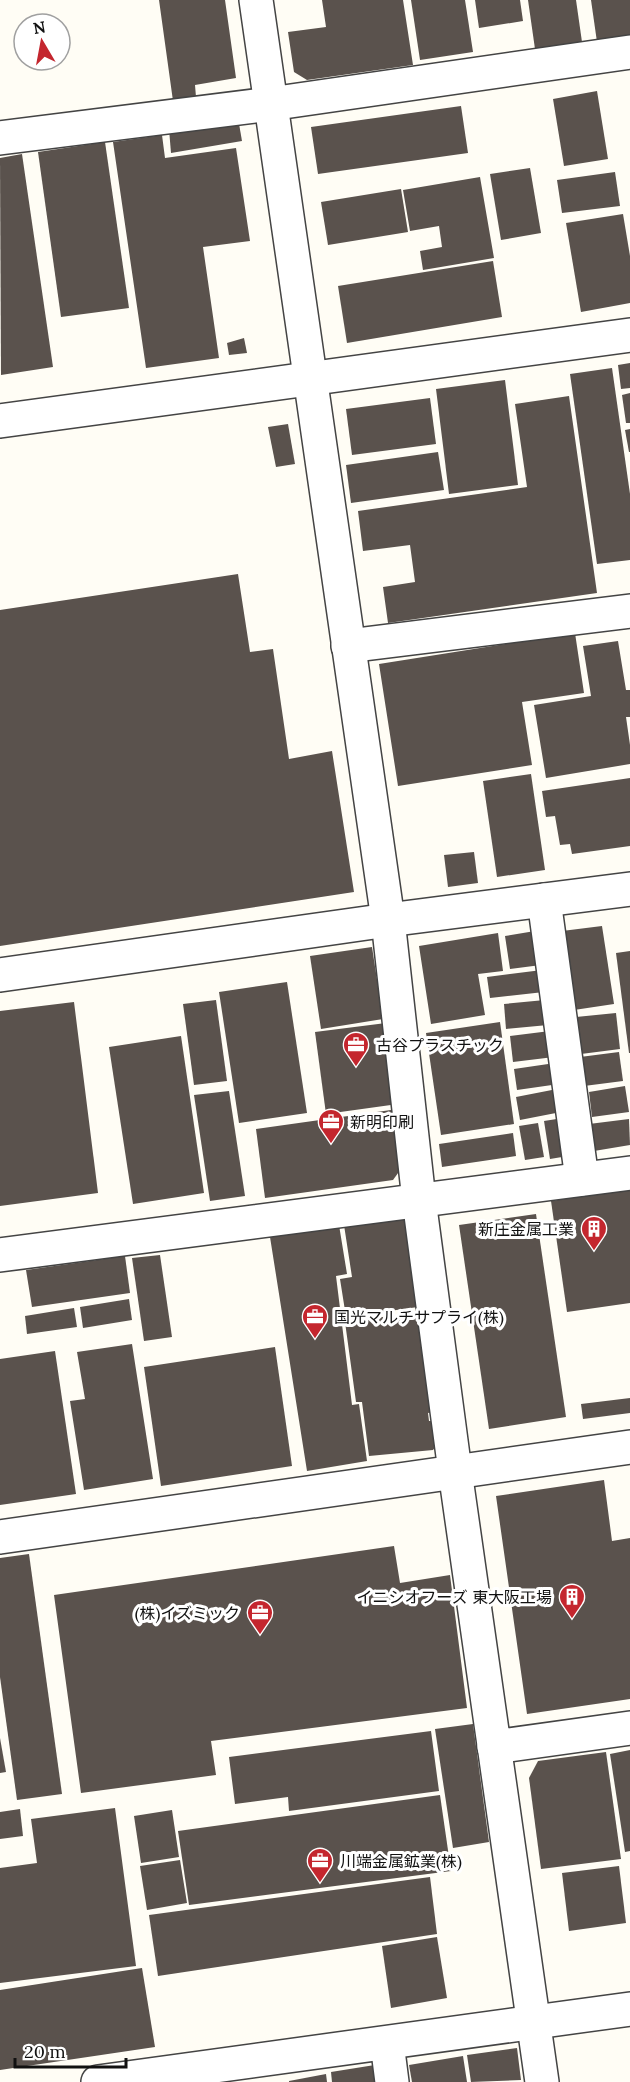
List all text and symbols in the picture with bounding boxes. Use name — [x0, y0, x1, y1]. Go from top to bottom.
north arrow — [12, 12, 72, 72]
text: N — [32, 16, 47, 38]
office icon: 古谷プラスチック — [341, 1030, 371, 1068]
place label: 古谷プラスチック — [376, 1035, 504, 1055]
office icon: 新明印刷 — [316, 1107, 346, 1145]
place label: 新明印刷 — [350, 1112, 414, 1132]
building icon: 新庄金属工業 — [579, 1214, 609, 1252]
place label: 新庄金属工業 — [478, 1219, 574, 1239]
office icon: 国光マルチサプライ(株) — [300, 1302, 330, 1340]
place label: 国光マルチサプライ(株) — [334, 1307, 504, 1328]
building icon: イニシオフーズ 東大阪工場 — [557, 1582, 587, 1620]
place label: イニシオフーズ 東大阪工場 — [357, 1587, 552, 1607]
office icon: (株)イズミック — [245, 1598, 275, 1636]
place label: (株)イズミック — [135, 1603, 240, 1624]
office icon: 川端金属鉱業(株) — [305, 1846, 335, 1884]
place label: 川端金属鉱業(株) — [340, 1851, 462, 1872]
scale bar — [15, 2031, 126, 2069]
text: 20 m — [24, 2040, 66, 2063]

